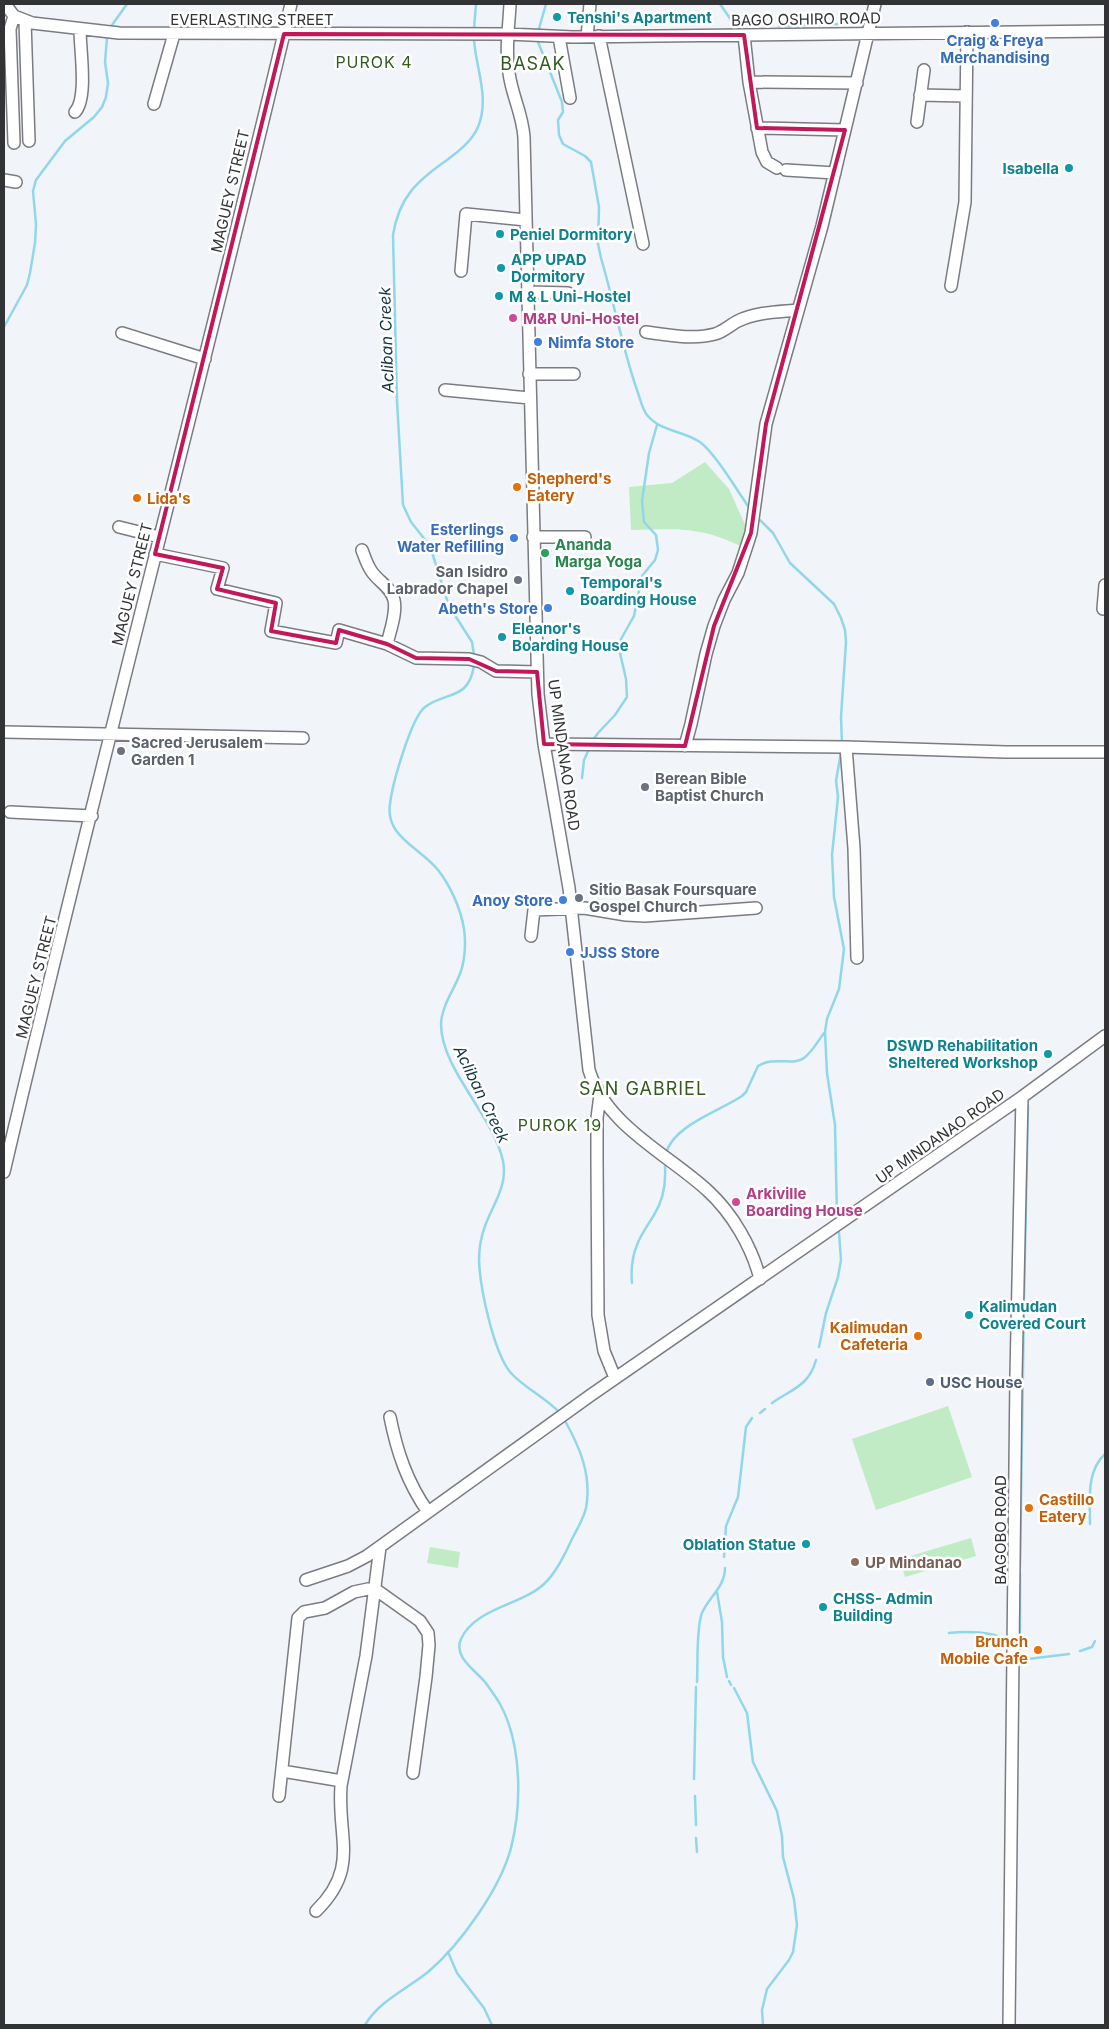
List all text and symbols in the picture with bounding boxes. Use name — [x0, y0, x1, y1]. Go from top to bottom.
place label: Tenshi's Apartment — [567, 8, 712, 27]
street label: BAGO OSHIRO ROAD — [731, 8, 881, 30]
street label: EVERLASTING STREET — [170, 10, 334, 29]
marker: Tenshi's Apartment — [551, 11, 563, 23]
marker: Craig & Freya Merchandising — [989, 17, 1001, 29]
place label: Craig & Freya Merchandising — [940, 31, 1050, 67]
district label: PUROK 4 — [335, 52, 413, 72]
district label: BASAK — [500, 53, 566, 74]
street label: MAGUEY STREET — [207, 128, 253, 254]
place label: Isabella — [1002, 159, 1059, 178]
marker: Isabella — [1063, 162, 1075, 174]
place label: Peniel Dormitory — [510, 225, 632, 244]
marker: Peniel Dormitory — [494, 228, 506, 240]
place label: APP UPAD Dormitory — [511, 250, 587, 286]
marker: APP UPAD Dormitory — [495, 262, 507, 274]
water label: Acliban Creek — [374, 286, 398, 394]
place label: M & L Uni-Hostel — [509, 287, 631, 306]
marker: M & L Uni-Hostel — [493, 290, 505, 302]
place label: M&R Uni-Hostel — [523, 309, 639, 328]
marker: M&R Uni-Hostel — [507, 312, 519, 324]
place label: Nimfa Store — [548, 333, 634, 352]
marker: Nimfa Store — [532, 336, 544, 348]
place label: Shepherd's Eatery — [527, 469, 611, 505]
marker: Shepherd's Eatery — [511, 481, 523, 493]
place label: Lida's — [147, 489, 191, 508]
marker: Lida's — [131, 492, 143, 504]
place label: Esterlings Water Refilling — [397, 520, 504, 556]
street label: MAGUEY STREET — [108, 521, 156, 647]
marker: Esterlings Water Refilling — [508, 532, 520, 544]
place label: Ananda Marga Yoga — [555, 535, 642, 571]
marker: Ananda Marga Yoga — [539, 547, 551, 559]
place label: San Isidro Labrador Chapel — [387, 562, 508, 598]
place label: Temporal's Boarding House — [580, 573, 697, 609]
marker: San Isidro Labrador Chapel — [512, 574, 524, 586]
marker: Temporal's Boarding House — [564, 585, 576, 597]
place label: Abeth's Store — [438, 599, 538, 618]
marker: Abeth's Store — [542, 602, 554, 614]
place label: Eleanor's Boarding House — [512, 619, 629, 655]
marker: Eleanor's Boarding House — [496, 631, 508, 643]
street label: UP MINDANAO ROAD — [544, 678, 584, 832]
place label: Sacred Jerusalem Garden 1 — [131, 733, 263, 769]
marker: Sacred Jerusalem Garden 1 — [115, 745, 127, 757]
place label: Berean Bible Baptist Church — [655, 769, 764, 805]
marker: Berean Bible Baptist Church — [639, 781, 651, 793]
place label: Sitio Basak Foursquare Gospel Church — [589, 880, 757, 916]
place label: Anoy Store — [472, 891, 553, 910]
marker: Sitio Basak Foursquare Gospel Church — [573, 892, 585, 904]
marker: Anoy Store — [557, 894, 569, 906]
street label: MAGUEY STREET — [12, 914, 60, 1040]
place label: JJSS Store — [580, 943, 660, 962]
marker: JJSS Store — [564, 946, 576, 958]
place label: DSWD Rehabilitation Sheltered Workshop — [887, 1036, 1038, 1072]
water label: Acliban Creek — [449, 1041, 514, 1146]
marker: DSWD Rehabilitation Sheltered Workshop — [1042, 1048, 1054, 1060]
district label: SAN GABRIEL — [579, 1078, 707, 1099]
street label: UP MINDANAO ROAD — [872, 1084, 1008, 1188]
district label: PUROK 19 — [518, 1115, 602, 1135]
place label: Arkiville Boarding House — [746, 1184, 863, 1220]
marker: Arkiville Boarding House — [730, 1196, 742, 1208]
place label: Kalimudan Covered Court — [979, 1297, 1086, 1333]
marker: Kalimudan Covered Court — [963, 1309, 975, 1321]
place label: Kalimudan Cafeteria — [830, 1318, 908, 1354]
marker: Kalimudan Cafeteria — [912, 1330, 924, 1342]
place label: USC House — [940, 1373, 1023, 1392]
marker: USC House — [924, 1376, 936, 1388]
street label: BAGOBO ROAD — [991, 1475, 1010, 1585]
place label: Castillo Eatery — [1039, 1490, 1094, 1526]
marker: Castillo Eatery — [1023, 1502, 1035, 1514]
place label: Oblation Statue — [683, 1535, 796, 1554]
marker: Oblation Statue — [800, 1538, 812, 1550]
place label: UP Mindanao — [865, 1553, 962, 1572]
marker: UP Mindanao — [849, 1556, 861, 1568]
place label: CHSS- Admin Building — [833, 1589, 933, 1625]
marker: CHSS- Admin Building — [817, 1601, 829, 1613]
place label: Brunch Mobile Cafe — [940, 1632, 1028, 1668]
marker: Brunch Mobile Cafe — [1032, 1644, 1044, 1656]

